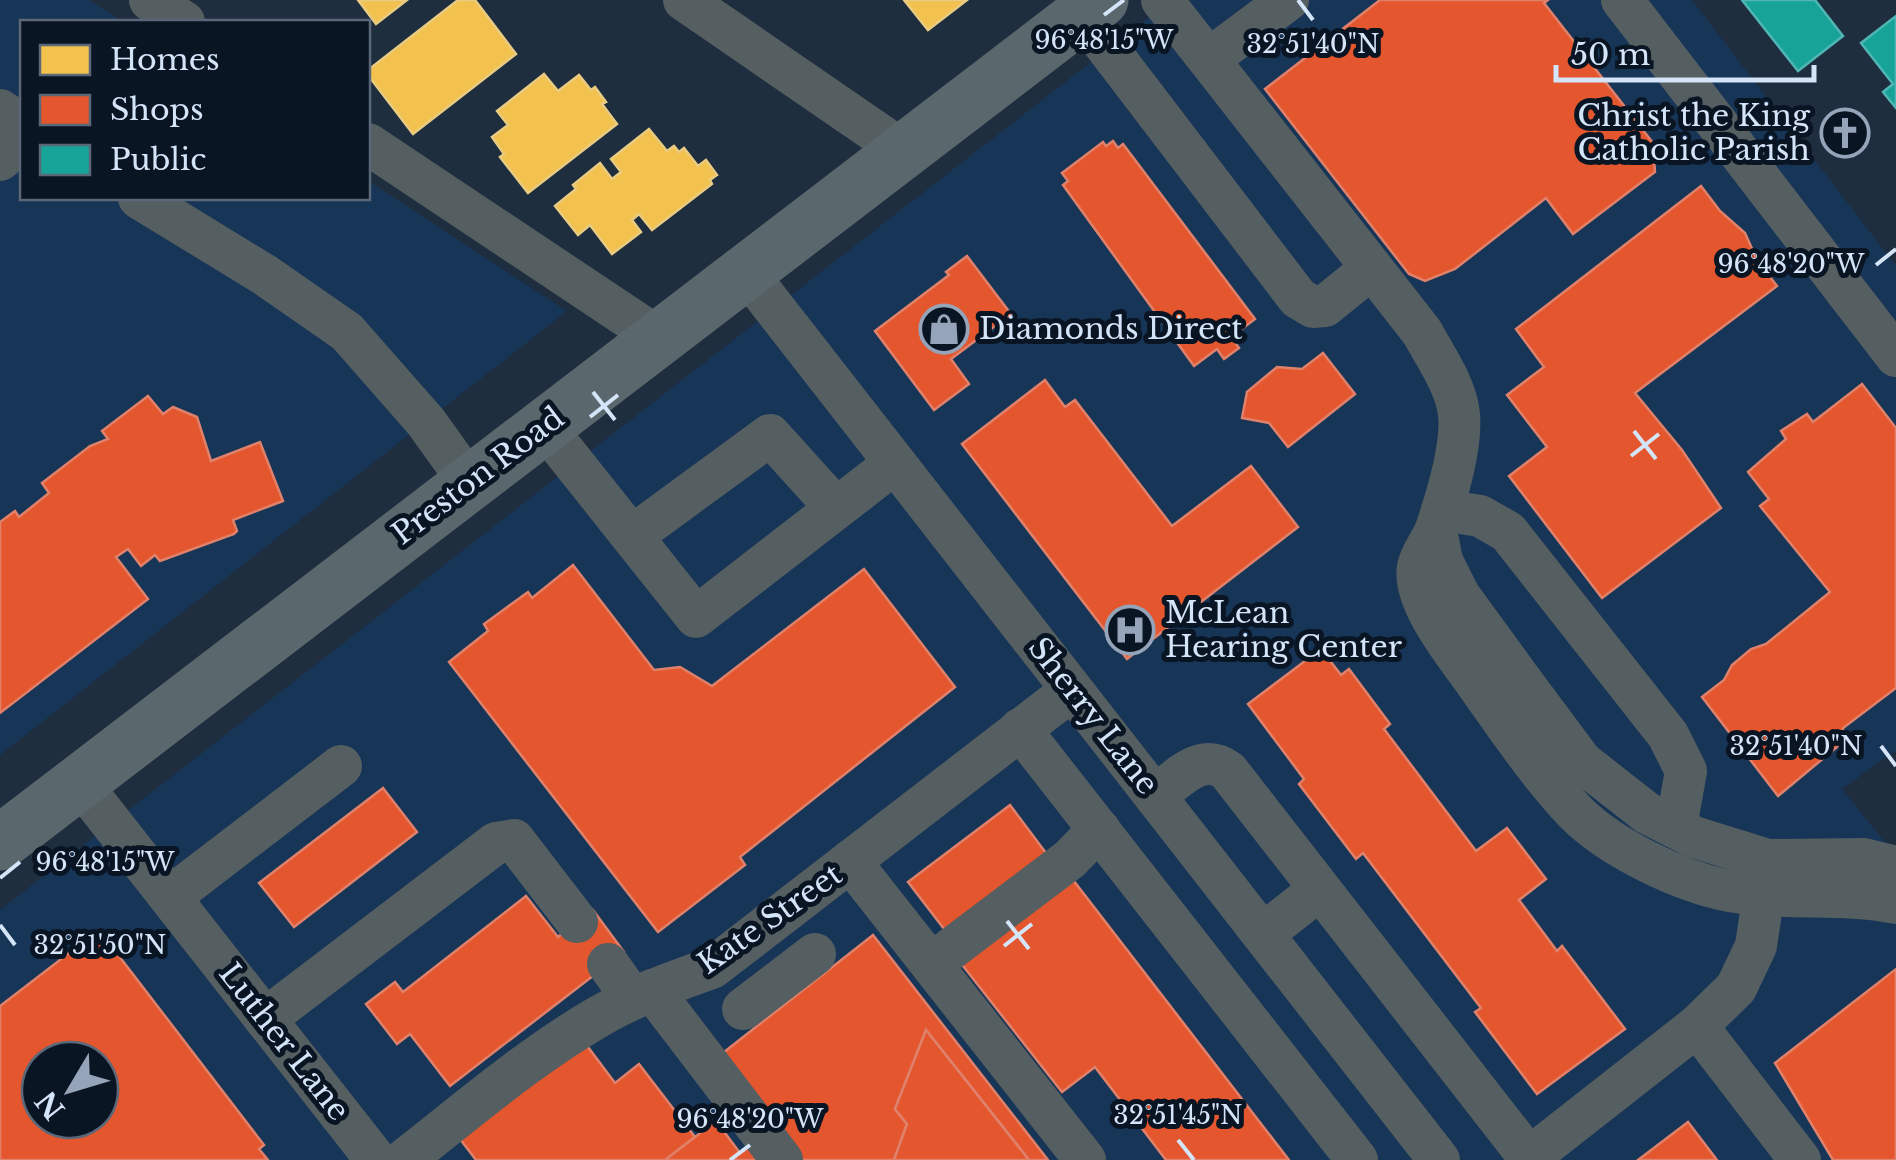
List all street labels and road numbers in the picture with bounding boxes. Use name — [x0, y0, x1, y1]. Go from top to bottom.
street label: Preston Road — [385, 399, 571, 552]
street label: Sherry Lane — [1021, 630, 1166, 802]
street label: Kate Street — [691, 855, 849, 982]
street label: Luther Lane — [211, 956, 357, 1128]

